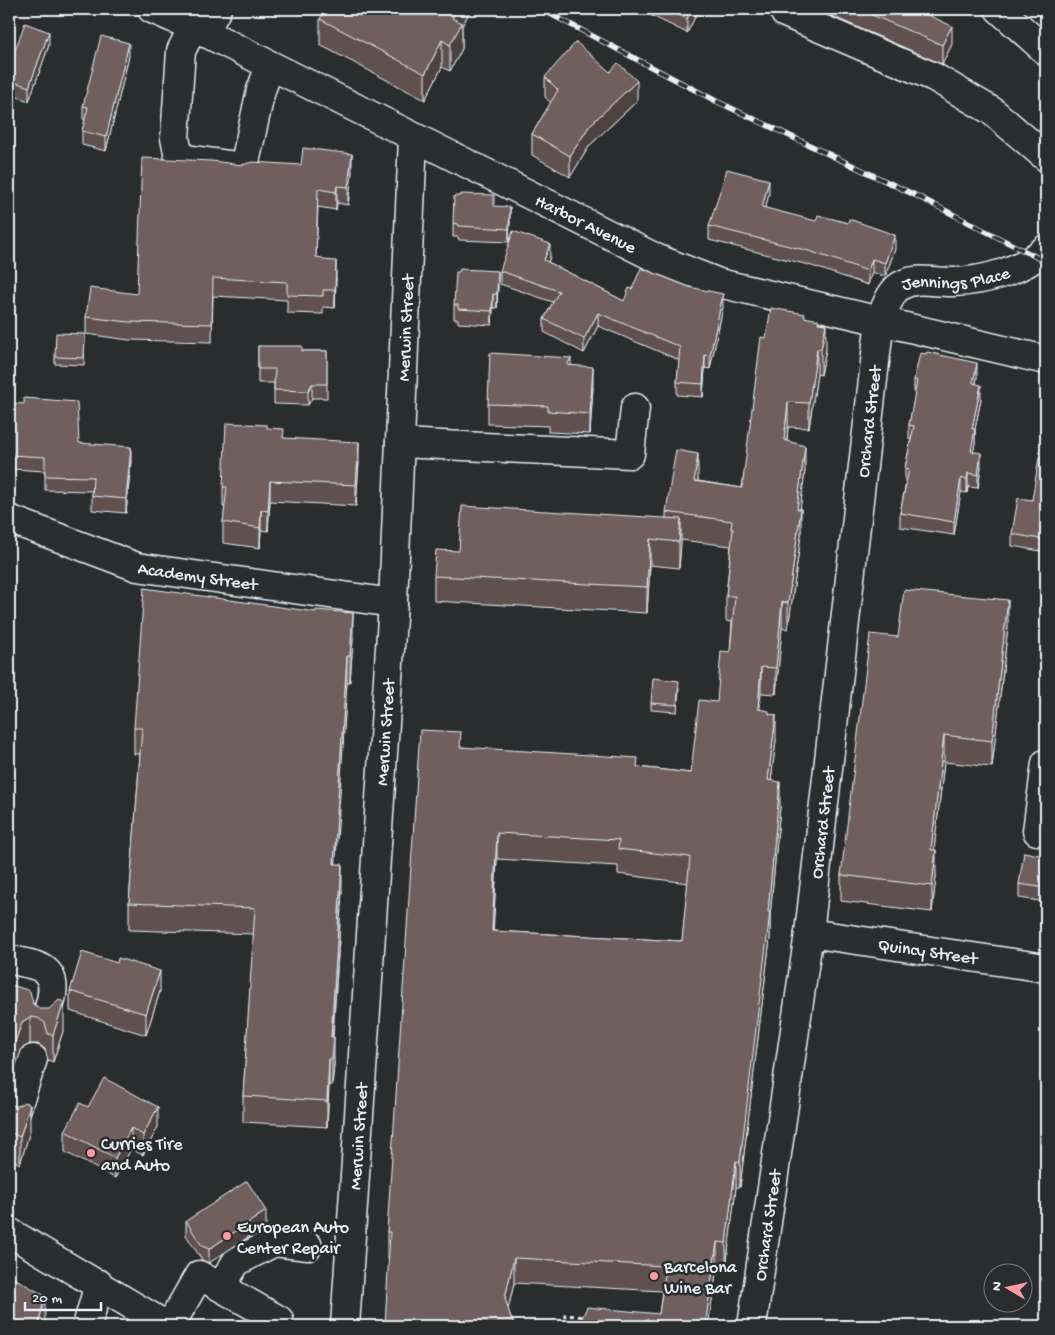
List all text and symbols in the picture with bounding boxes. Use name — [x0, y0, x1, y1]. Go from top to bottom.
street label: Harbor Avenue — [531, 191, 640, 260]
street label: Jennings Place — [899, 263, 1014, 297]
street label: Merwin Street — [395, 272, 420, 382]
street label: Orchard Street — [854, 363, 888, 479]
street label: Academy Street — [136, 559, 260, 597]
street label: Merwin Street — [373, 677, 401, 787]
street label: Orchard Street — [807, 765, 841, 880]
street label: Quincy Street — [876, 935, 980, 971]
street label: Merwin Street — [346, 1081, 374, 1191]
place label: Curries Tire and Auto — [101, 1135, 183, 1177]
marker: Curries Tire and Auto — [85, 1147, 97, 1159]
street label: Orchard Street — [751, 1167, 788, 1282]
place label: European Auto Center Repair — [237, 1218, 349, 1260]
marker: European Auto Center Repair — [221, 1230, 233, 1242]
place label: Barcelona Wine Bar — [663, 1258, 738, 1300]
north arrow — [982, 1262, 1032, 1312]
marker: Barcelona Wine Bar — [648, 1270, 660, 1282]
scale bar — [25, 1280, 101, 1312]
text: N — [989, 1281, 1007, 1292]
text: 20 m — [32, 1290, 62, 1308]

